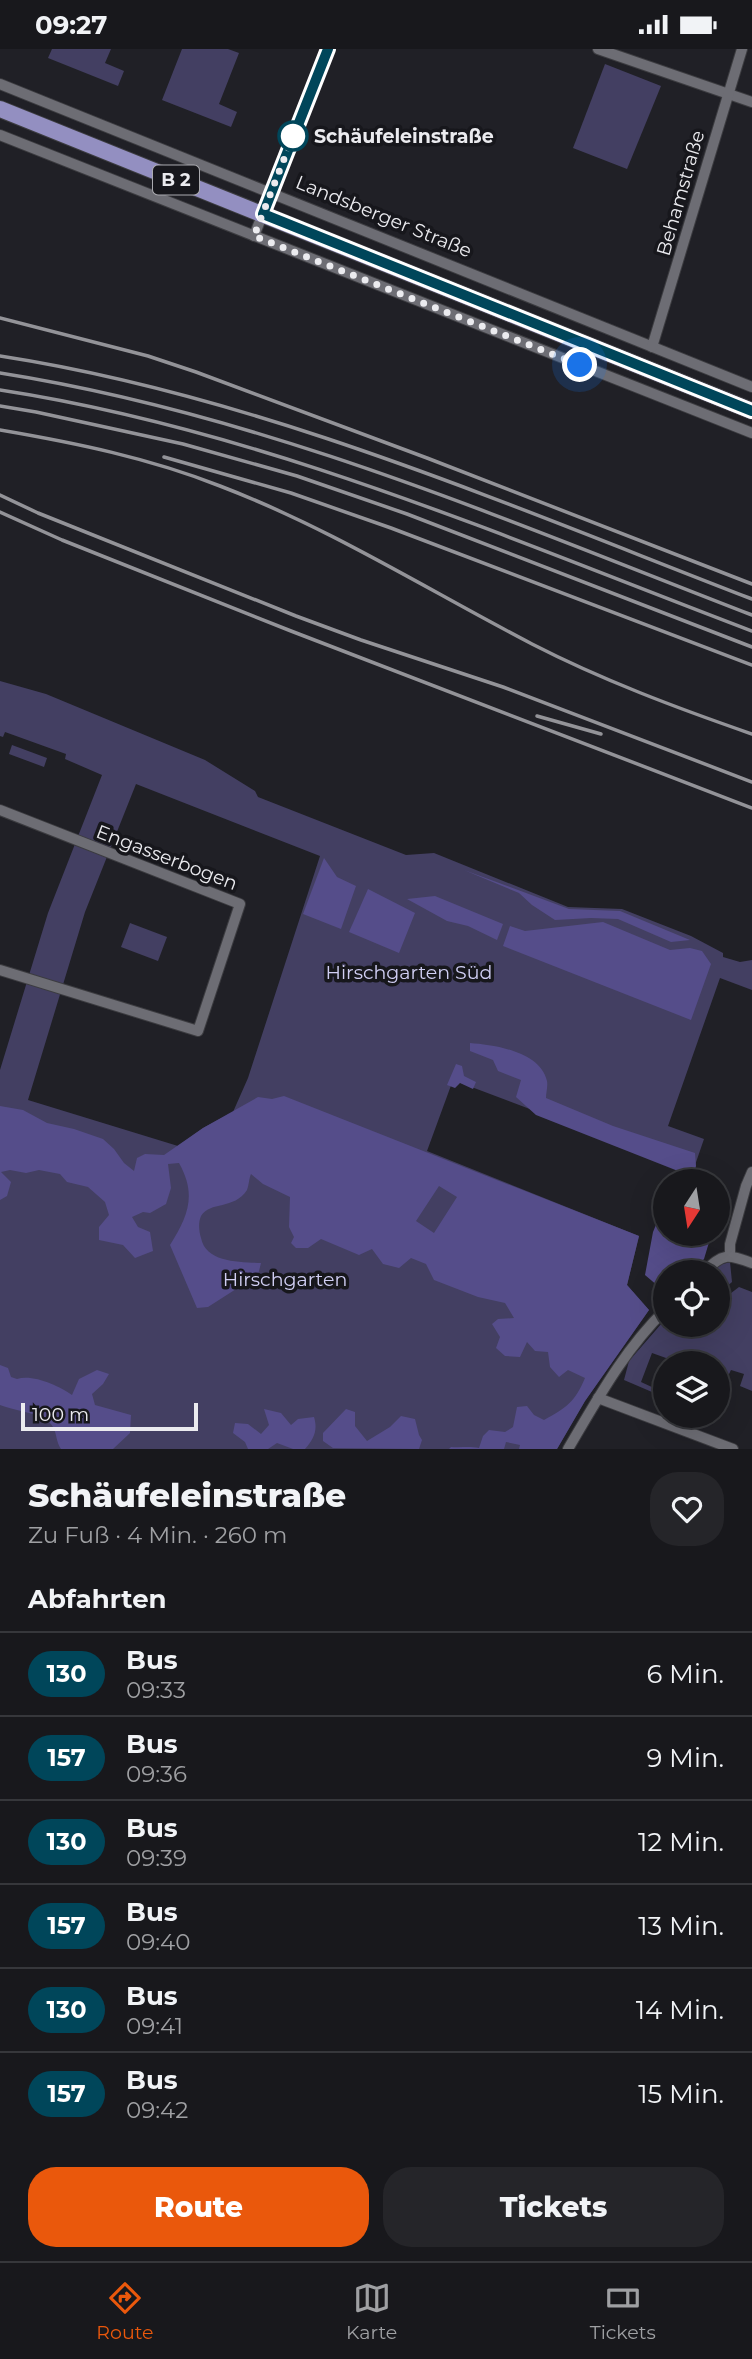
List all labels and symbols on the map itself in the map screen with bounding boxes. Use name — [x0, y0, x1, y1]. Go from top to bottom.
marker: Schäufeleinstraße — [278, 121, 308, 151]
place label: Schäufeleinstraße — [314, 125, 494, 148]
street label: Behamstraße — [652, 128, 709, 258]
road number: B 2 — [153, 165, 199, 195]
street label: Landsberger Straße — [292, 171, 475, 262]
your location — [562, 347, 597, 382]
street label: Engasserbogen — [93, 820, 241, 895]
park label: Hirschgarten Süd — [326, 961, 492, 984]
north arrow — [653, 1169, 730, 1246]
park label: Hirschgarten — [223, 1268, 347, 1291]
scale bar — [21, 1400, 198, 1432]

